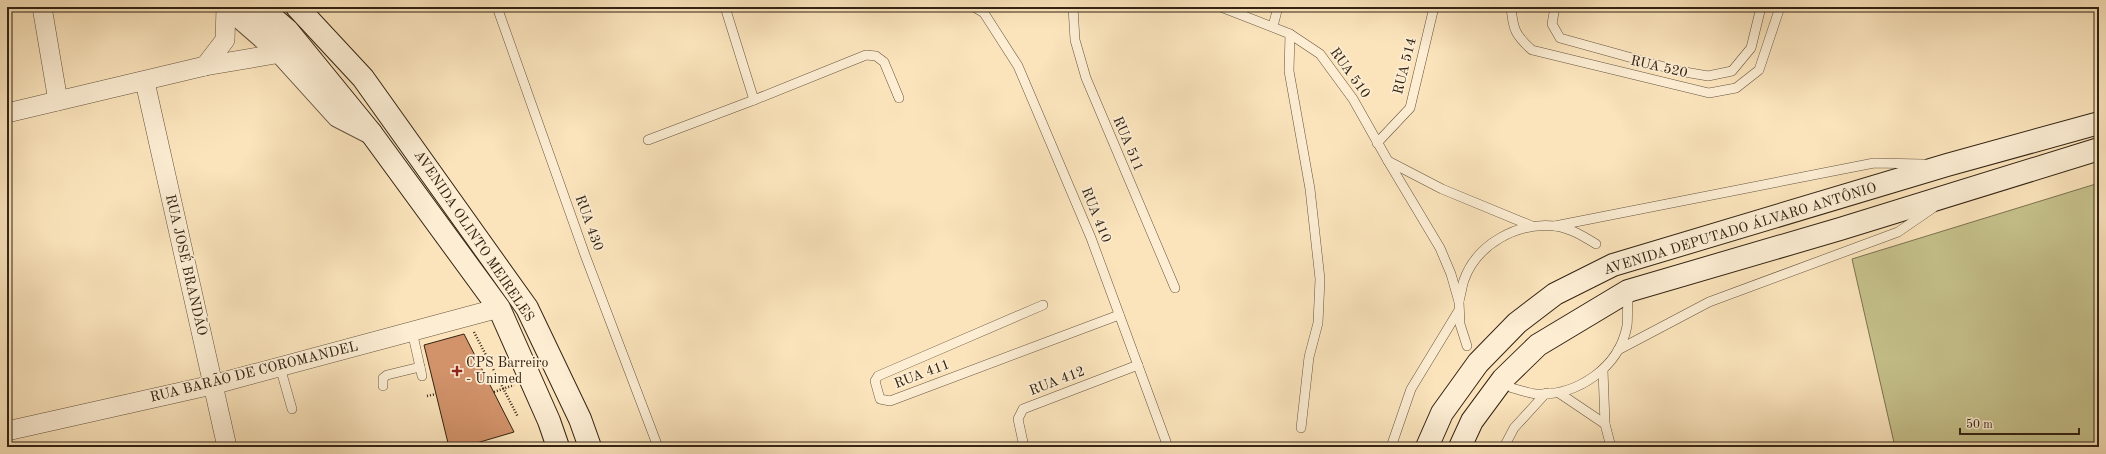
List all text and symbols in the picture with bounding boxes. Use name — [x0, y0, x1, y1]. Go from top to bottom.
street label: RUA 514 — [1391, 36, 1419, 96]
street label: RUA 510 — [1327, 45, 1373, 101]
street label: RUA 520 — [1629, 54, 1689, 80]
street label: RUA 511 — [1110, 115, 1146, 173]
street label: AVENIDA OLINTO MEIRELES — [411, 148, 537, 324]
street label: AVENIDA DEPUTADO ÁLVARO ANTÔNIO — [1601, 178, 1878, 277]
street label: RUA 410 — [1079, 185, 1113, 245]
street label: RUA JOSÉ BRANDÃO — [163, 192, 212, 337]
street label: RUA 430 — [572, 193, 606, 253]
street label: RUA BARÃO DE COROMANDEL — [148, 336, 359, 405]
place label: CPS Barreiro - Unimed — [466, 356, 549, 386]
street label: RUA 411 — [892, 357, 952, 391]
street label: RUA 412 — [1027, 364, 1087, 398]
marker: CPS Barreiro - Unimed — [451, 365, 463, 377]
scale bar — [1960, 410, 2079, 436]
text: 50 m — [1966, 418, 1993, 431]

